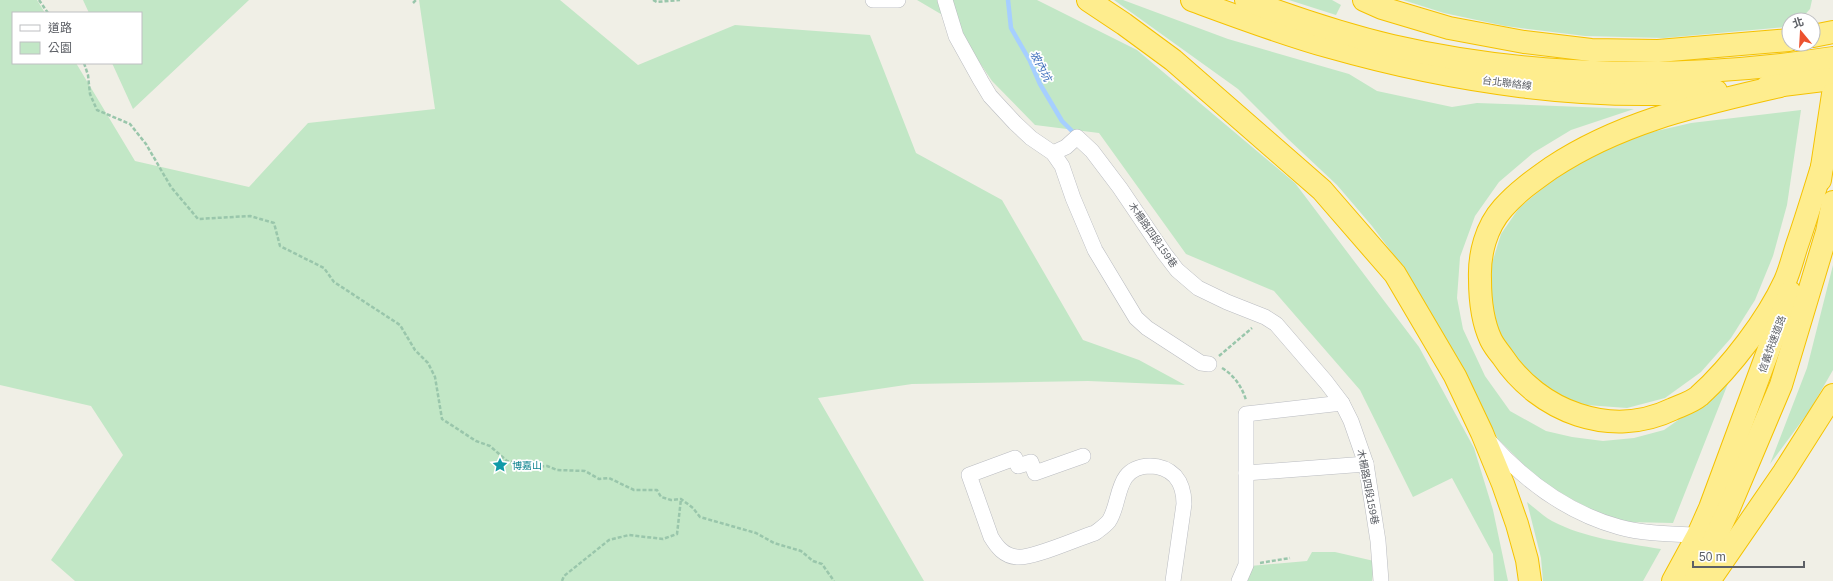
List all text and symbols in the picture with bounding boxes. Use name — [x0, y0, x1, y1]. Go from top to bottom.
legend — [12, 12, 142, 64]
north arrow — [1781, 12, 1821, 52]
text: 北 — [1791, 15, 1805, 30]
text: 道路 — [48, 21, 72, 35]
text: 公園 — [48, 41, 72, 55]
water label: 坡內坑 — [1028, 49, 1055, 85]
street label: 台北聯絡線 — [1482, 74, 1532, 92]
street label: 木柵路四段159巷 — [1127, 200, 1179, 270]
street label: 信義快速道路 — [1757, 314, 1787, 374]
street label: 木柵路四段159巷 — [1355, 448, 1381, 526]
place icon: 博嘉山 — [491, 456, 509, 474]
place label: 博嘉山 — [512, 460, 542, 471]
scale bar — [1693, 543, 1804, 569]
text: 50 m — [1699, 550, 1726, 564]

